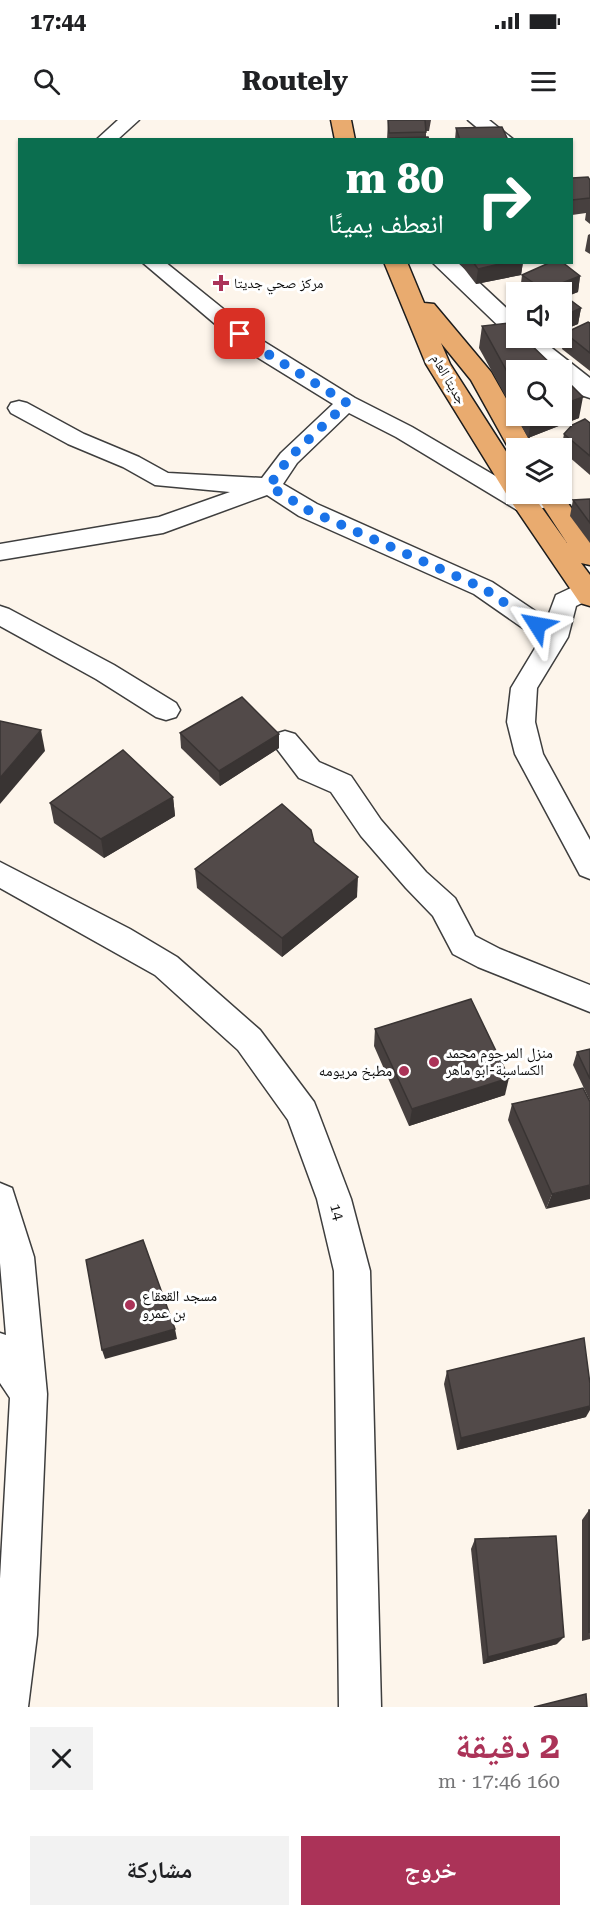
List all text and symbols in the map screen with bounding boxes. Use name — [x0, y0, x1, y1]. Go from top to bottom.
text: 17:44 — [30, 9, 86, 34]
icon: search — [30, 65, 63, 98]
text: Routely — [242, 65, 348, 97]
icon: menu — [527, 65, 560, 98]
text: 80 m — [346, 154, 444, 203]
icon: right — [465, 162, 543, 240]
text: انعطف يمينًا — [328, 208, 444, 240]
marker: مركز صحي جديتا — [212, 274, 230, 292]
place label: مركز صحي جديتا — [234, 275, 323, 295]
map controls — [506, 282, 572, 504]
button: sound — [506, 282, 572, 348]
pin — [214, 308, 265, 359]
icon: arrive — [223, 317, 256, 350]
street label: جديتا العام — [427, 351, 470, 408]
button: search — [506, 360, 572, 426]
button: layers — [506, 438, 572, 504]
position arrow — [505, 593, 569, 657]
place label: منزل المرحوم محمد الكساسبة-ابو ماهر — [445, 1044, 553, 1079]
marker: منزل المرحوم محمد الكساسبة-ابو ماهر — [427, 1055, 441, 1069]
place label: مطبخ مريومه — [319, 1062, 392, 1081]
marker: مطبخ مريومه — [397, 1064, 411, 1078]
street label: 14 — [326, 1202, 348, 1223]
place label: مسجد القعقاع بن عمرو — [142, 1287, 217, 1323]
marker: مسجد القعقاع بن عمرو — [123, 1298, 137, 1312]
text: 2 دقيقة — [455, 1725, 560, 1767]
button: close — [30, 1727, 93, 1790]
text: 160 m · 17:46 — [438, 1769, 560, 1793]
button: مشاركة — [30, 1836, 289, 1905]
button: خروج — [301, 1836, 560, 1905]

